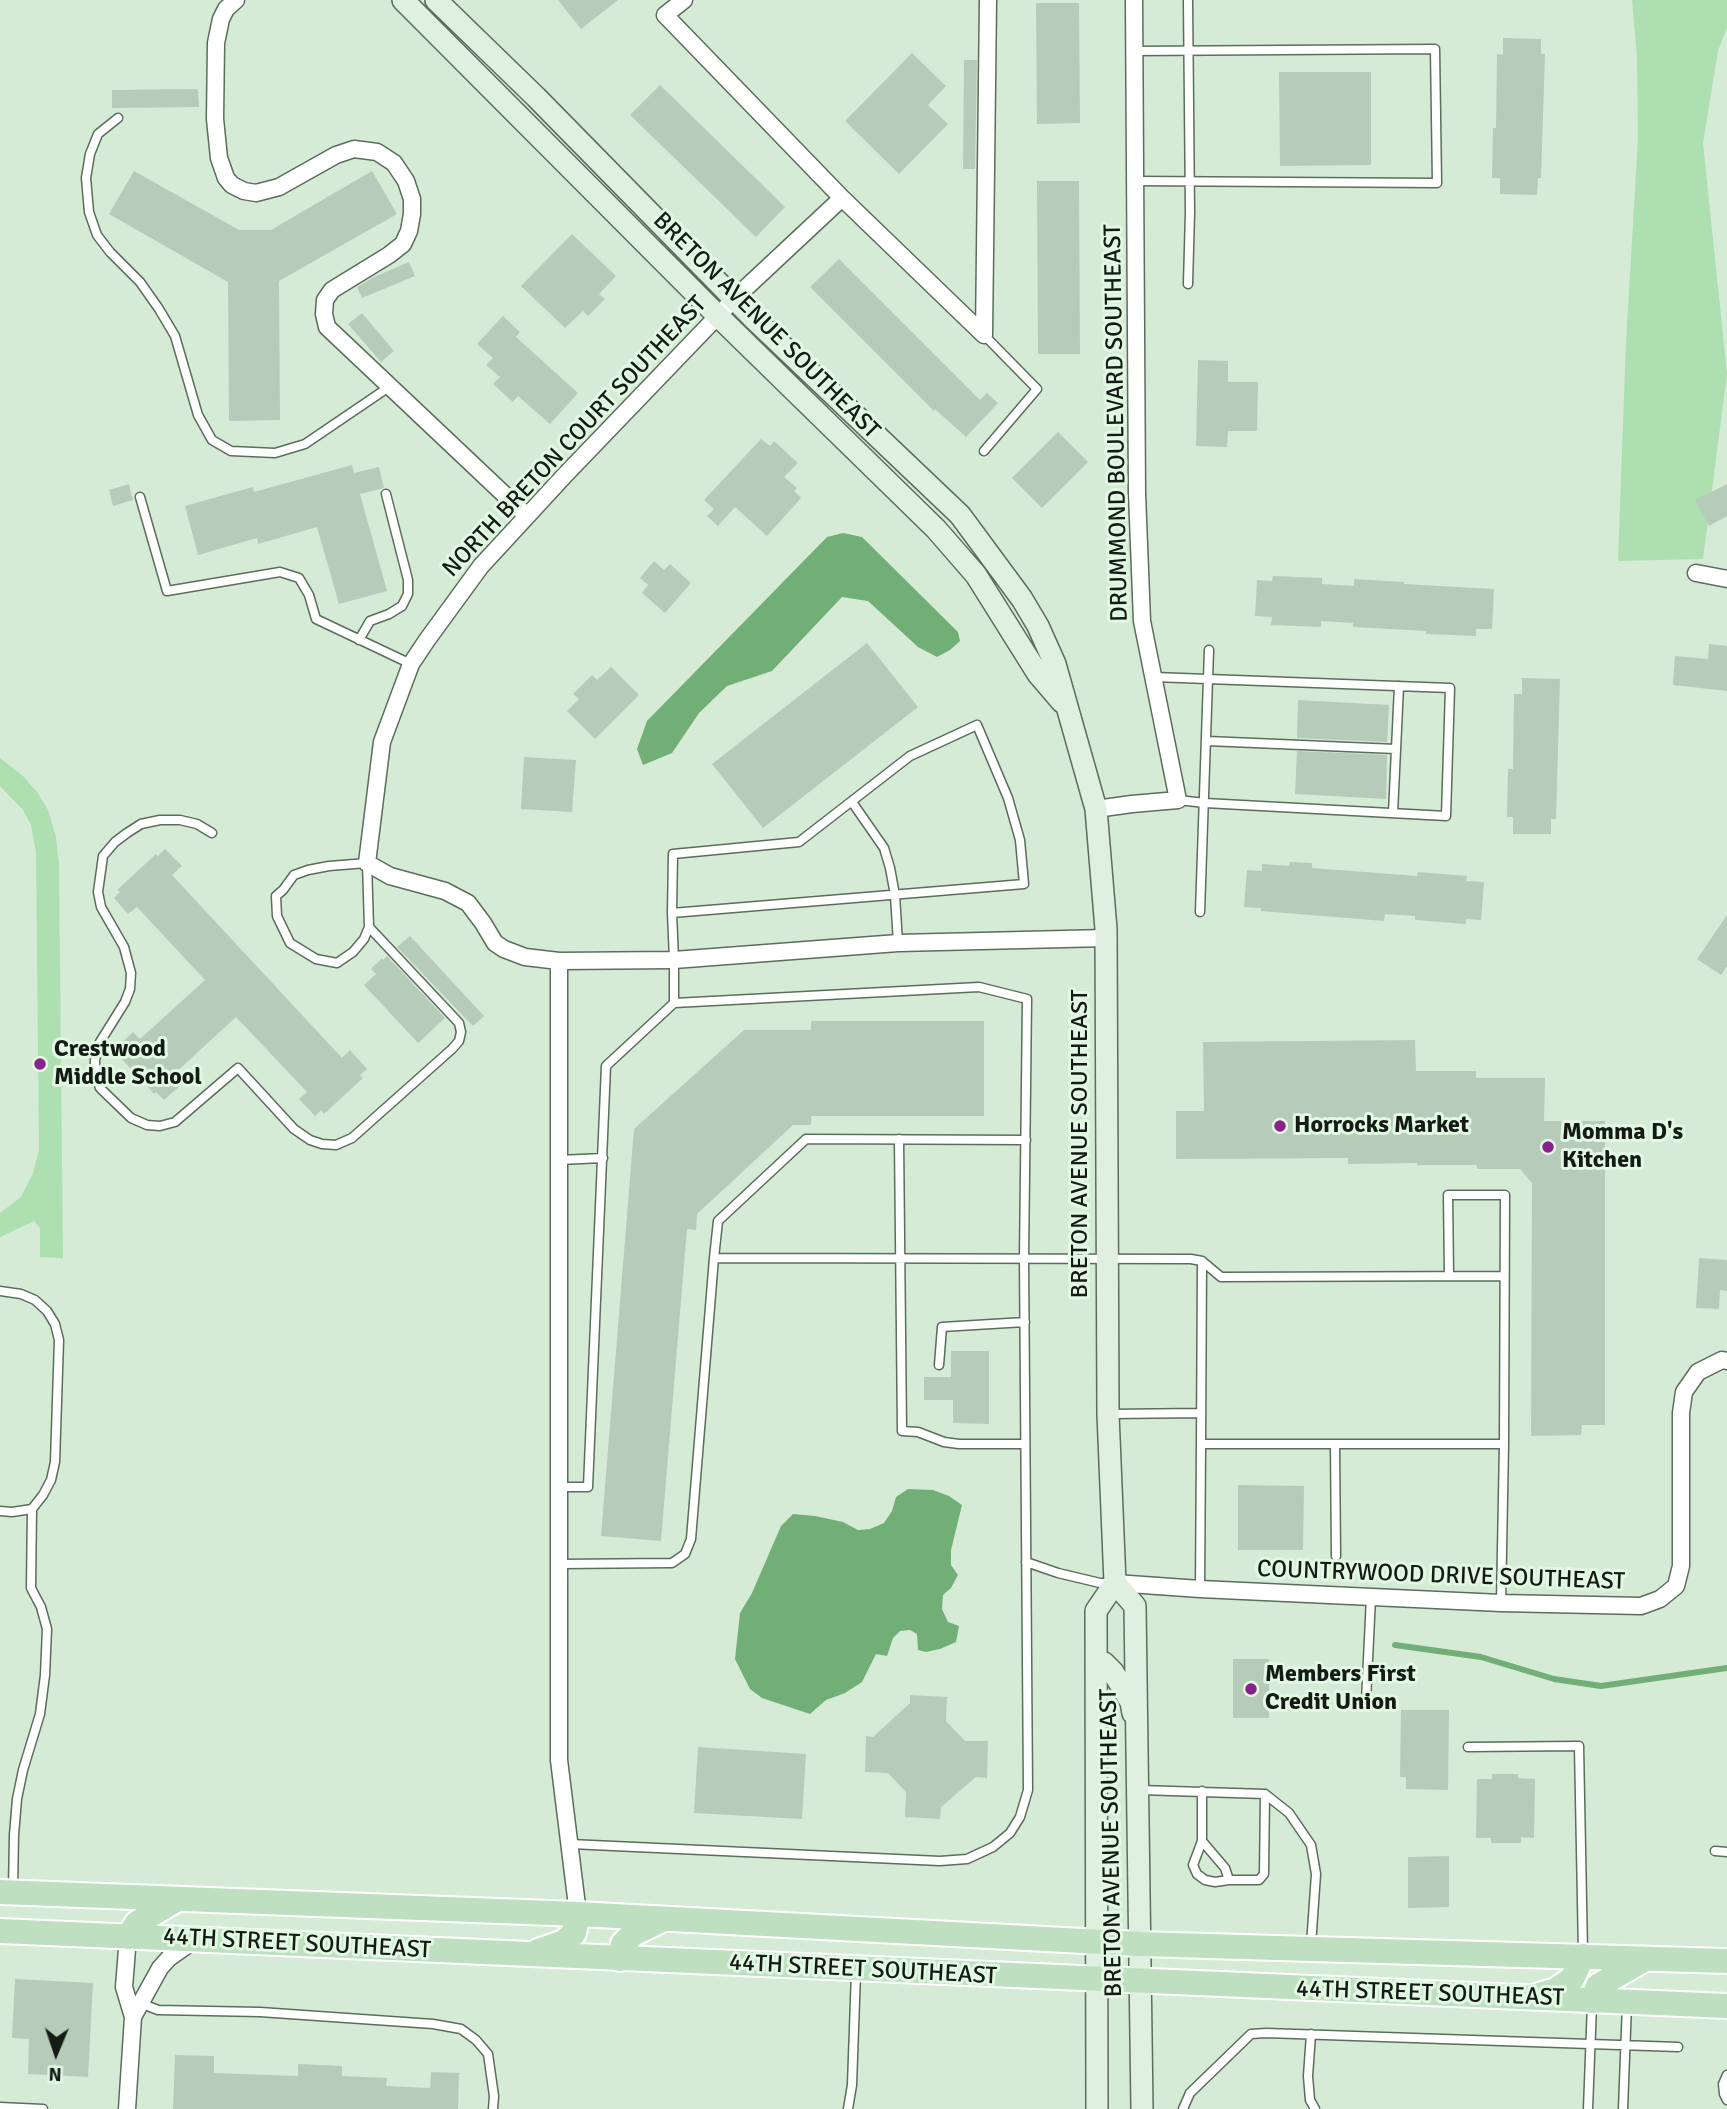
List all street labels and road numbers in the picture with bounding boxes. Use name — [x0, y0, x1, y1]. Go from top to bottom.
street label: BRETON AVENUE SOUTHEAST — [647, 207, 885, 445]
street label: DRUMMOND BOULEVARD SOUTHEAST — [1099, 224, 1135, 622]
street label: NORTH BRETON COURT SOUTHEAST — [437, 291, 713, 583]
street label: BRETON AVENUE SOUTHEAST — [1067, 990, 1095, 1298]
street label: COUNTRYWOOD DRIVE SOUTHEAST — [1256, 1555, 1626, 1597]
street label: BRETON AVENUE SOUTHEAST — [1095, 1688, 1129, 1998]
street label: 44TH STREET SOUTHEAST — [162, 1923, 432, 1965]
street label: 44TH STREET SOUTHEAST — [728, 1949, 998, 1991]
street label: 44TH STREET SOUTHEAST — [1295, 1975, 1565, 2013]

